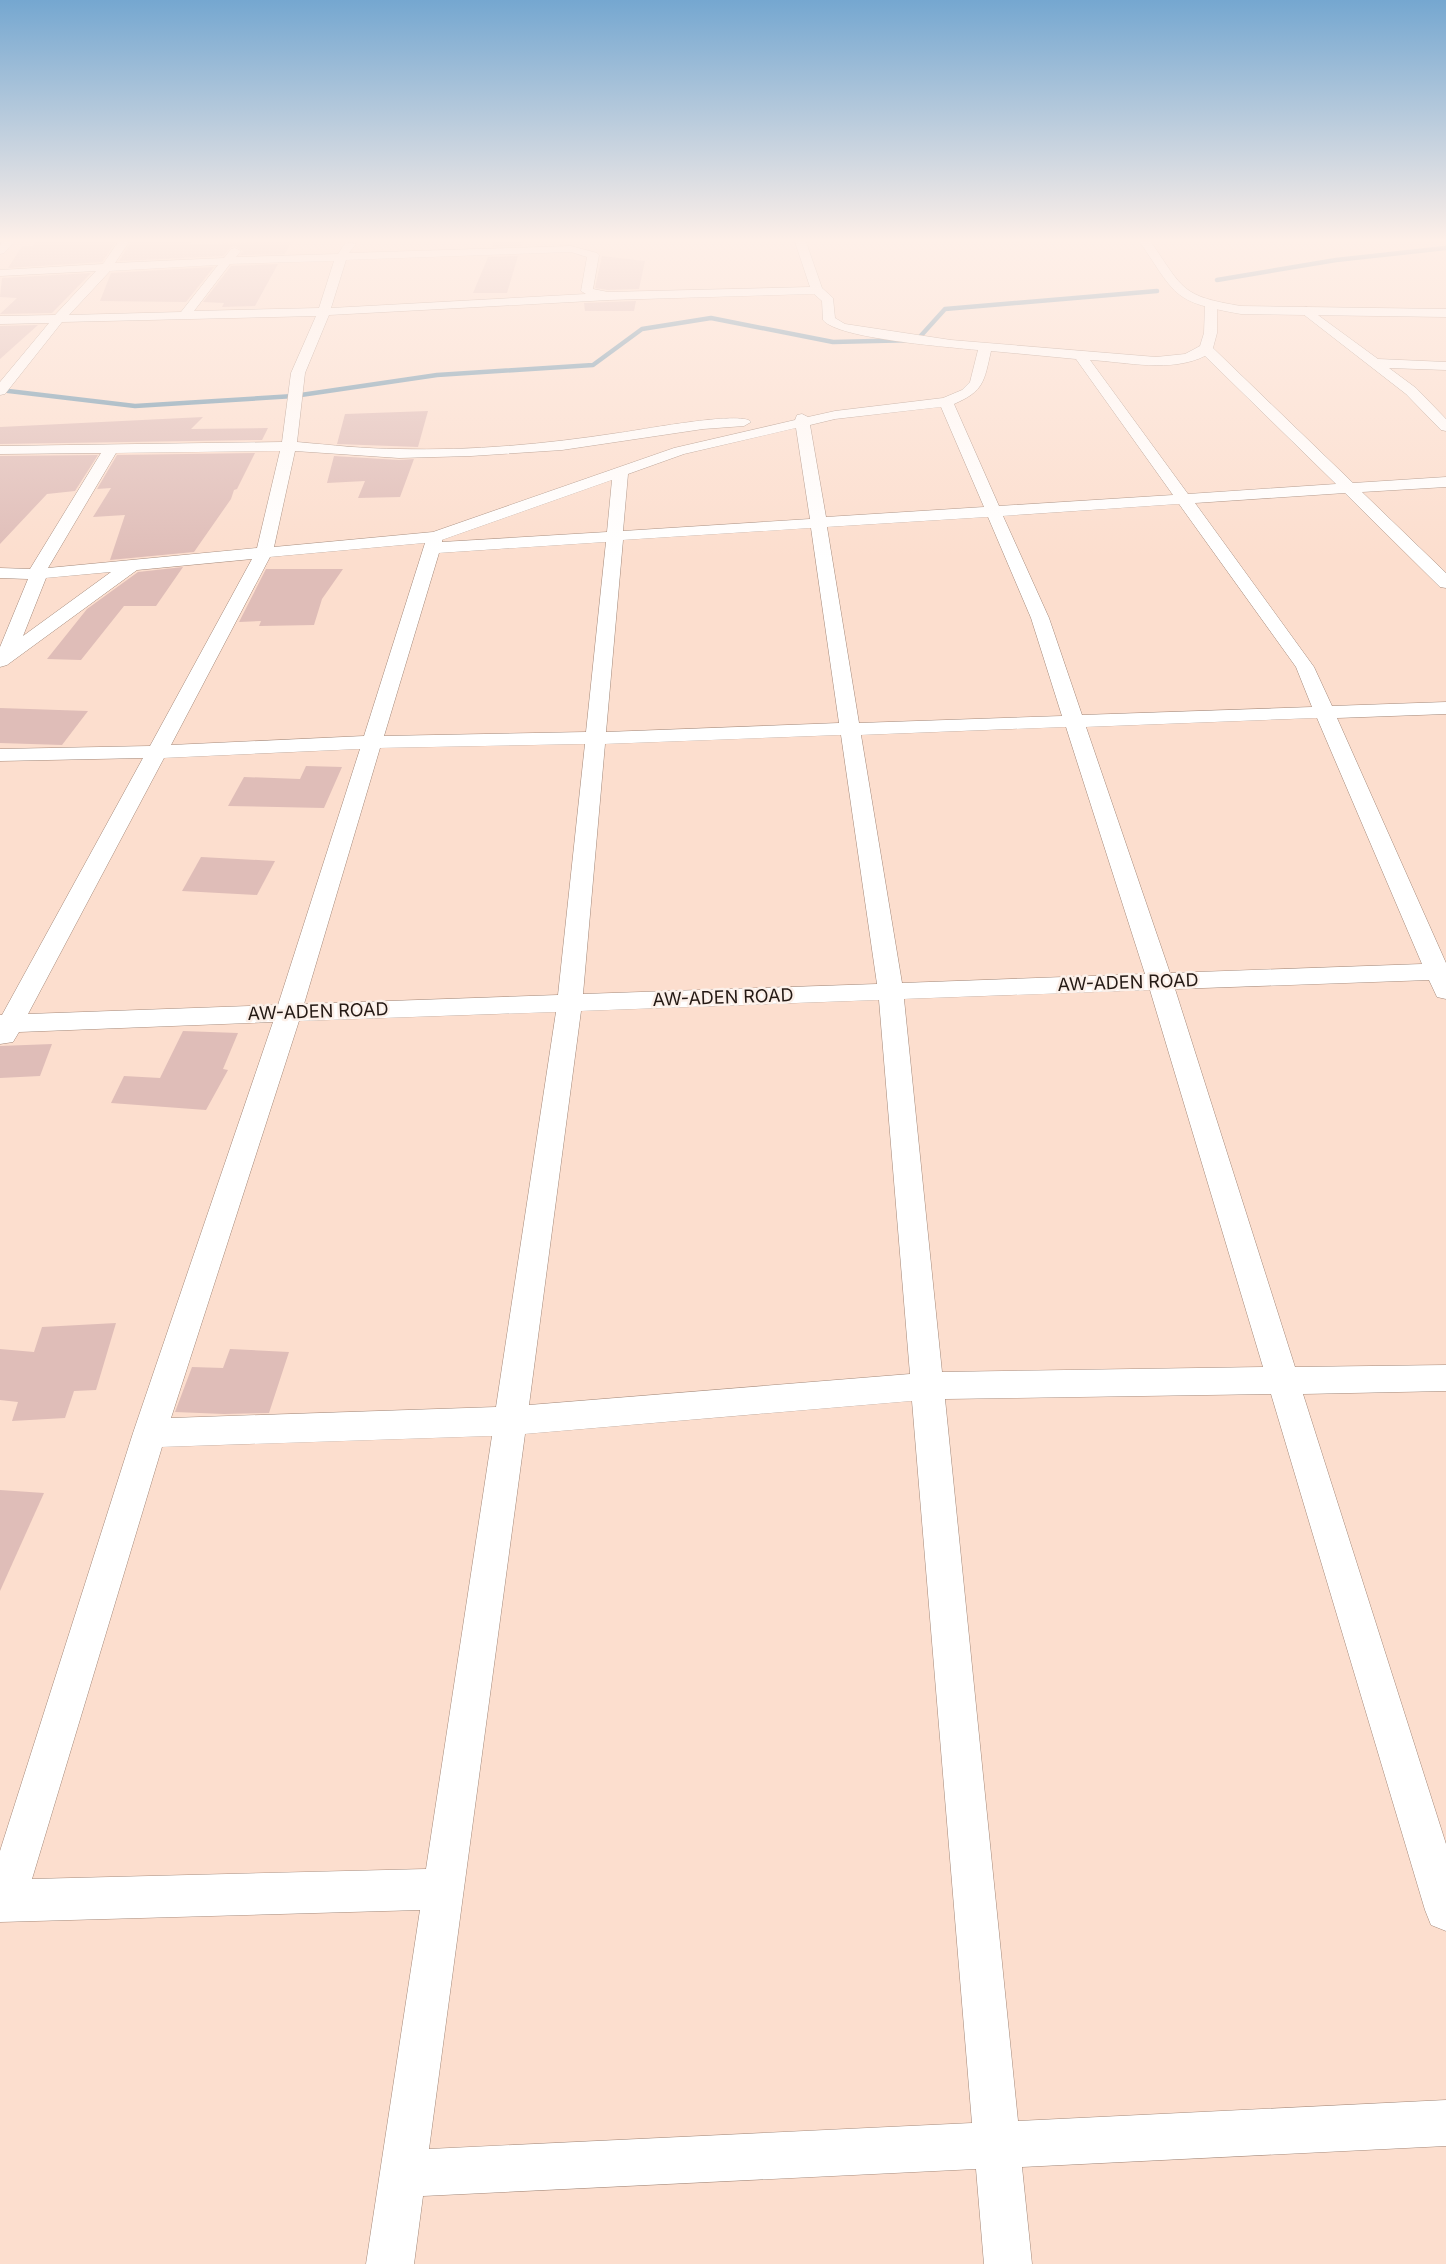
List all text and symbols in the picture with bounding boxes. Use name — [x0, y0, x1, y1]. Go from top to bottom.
street label: AW-ADEN ROAD — [1057, 969, 1199, 995]
street label: AW-ADEN ROAD — [652, 984, 794, 1010]
street label: AW-ADEN ROAD — [247, 998, 389, 1024]

